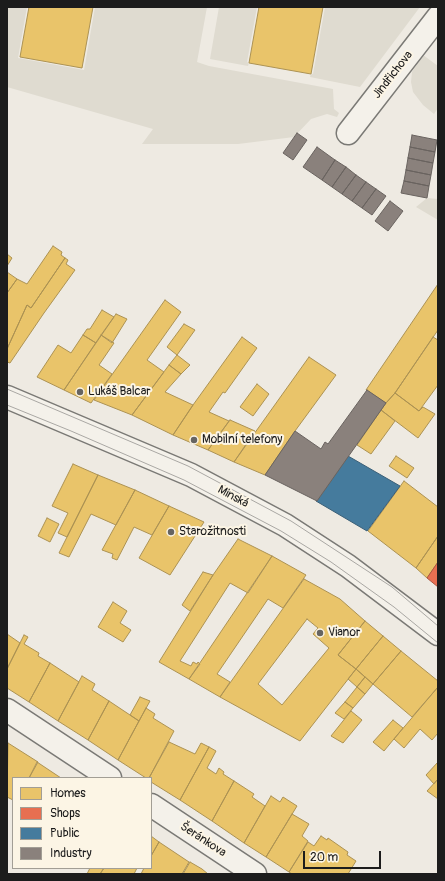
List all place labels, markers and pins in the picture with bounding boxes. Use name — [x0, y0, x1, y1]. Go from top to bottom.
place label: Lukáš Balcar — [88, 385, 151, 399]
marker: Lukáš Balcar — [75, 387, 85, 397]
place label: Mobilní telefony — [202, 433, 282, 447]
marker: Mobilní telefony — [189, 435, 199, 445]
place label: Starožitnosti — [179, 525, 246, 539]
marker: Starožitnosti — [166, 527, 176, 537]
place label: Vianor — [328, 626, 360, 640]
marker: Vianor — [315, 628, 325, 638]

